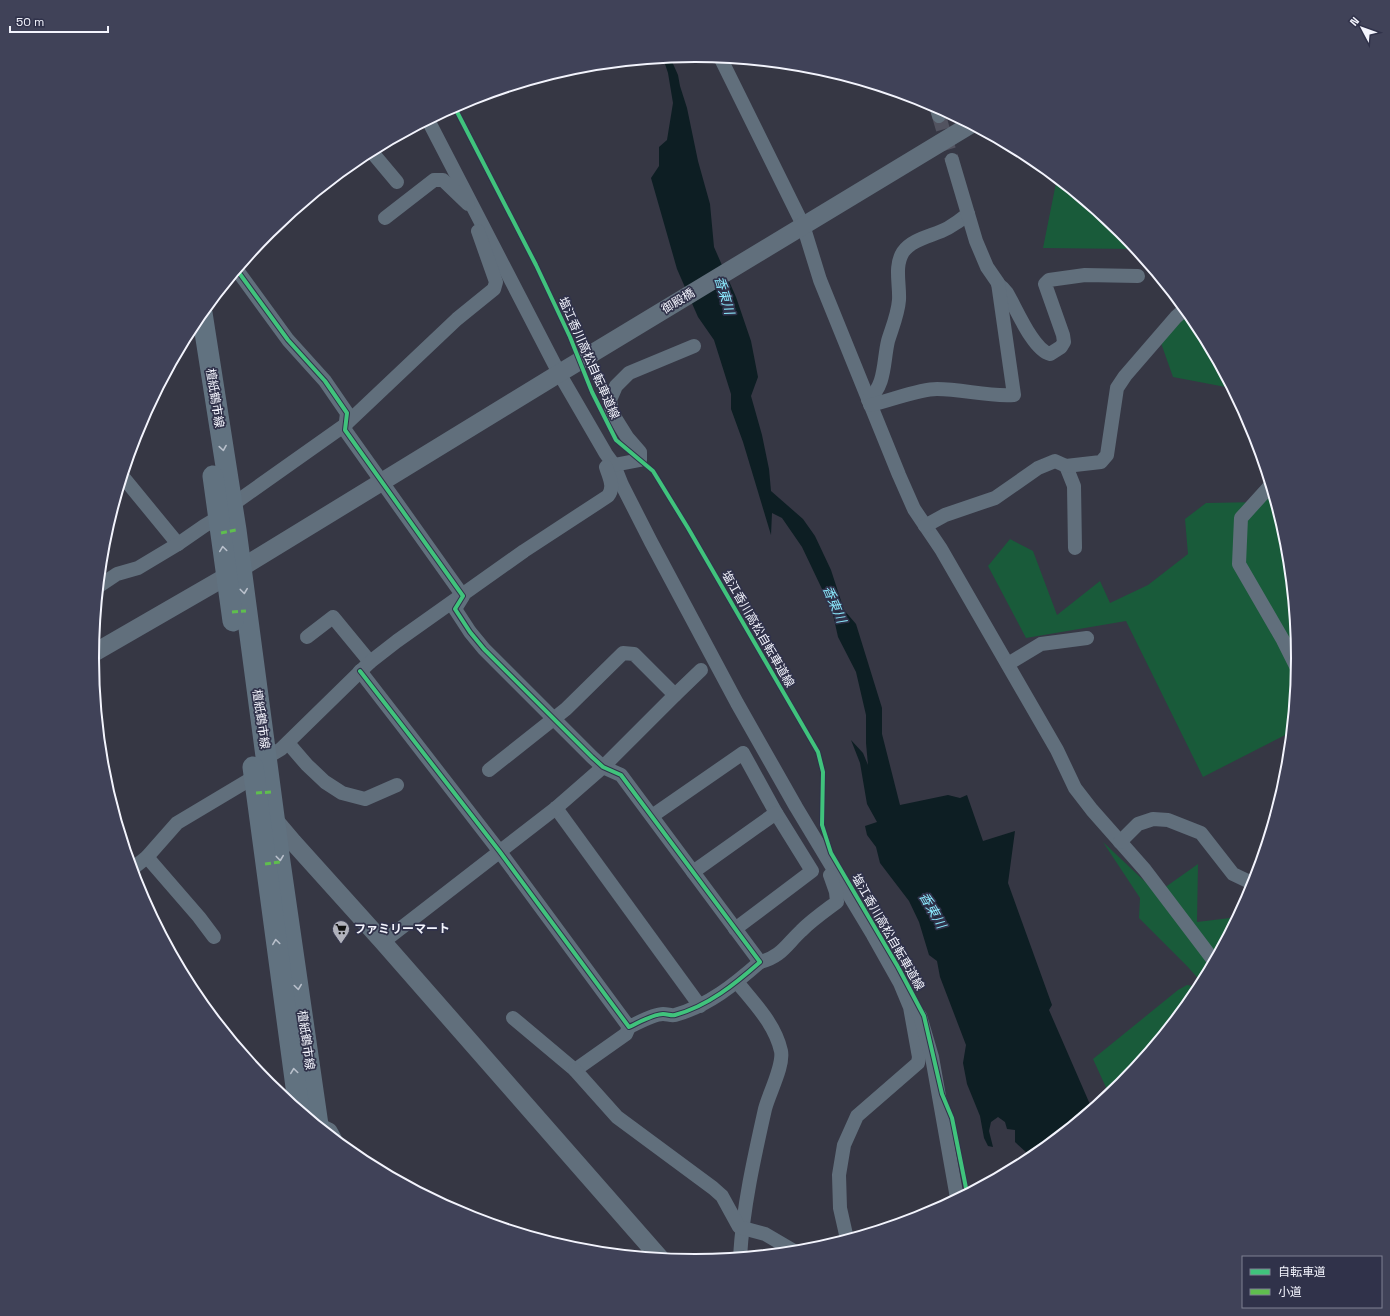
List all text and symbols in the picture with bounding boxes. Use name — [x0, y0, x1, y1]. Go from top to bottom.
scale bar — [10, 8, 108, 34]
north arrow — [1342, 8, 1382, 48]
text: 50 m — [16, 14, 44, 30]
text: N — [1347, 14, 1362, 29]
water label: 香東川 — [711, 274, 739, 318]
street label: 御殿橋 — [658, 285, 698, 317]
street label: 塩江香川高松自転車道線 — [555, 294, 623, 422]
street label: 檀紙鶴市線 — [202, 367, 228, 429]
one-way arrow — [218, 445, 227, 451]
one-way arrow — [219, 546, 228, 552]
street label: 塩江香川高松自転車道線 — [718, 568, 798, 690]
water label: 香東川 — [819, 583, 851, 627]
one-way arrow — [239, 588, 248, 594]
street label: 檀紙鶴市線 — [249, 688, 273, 750]
one-way arrow — [275, 855, 284, 862]
street label: 塩江香川高松自転車道線 — [848, 871, 928, 993]
water label: 香東川 — [915, 889, 951, 933]
supermarket icon: ファミリーマート — [331, 919, 351, 944]
place label: ファミリーマート — [354, 921, 450, 937]
one-way arrow — [272, 939, 281, 945]
one-way arrow — [293, 984, 302, 990]
street label: 檀紙鶴市線 — [294, 1009, 318, 1071]
one-way arrow — [290, 1067, 299, 1074]
legend — [1242, 1256, 1382, 1308]
text: 自転車道 — [1278, 1264, 1326, 1280]
text: 小道 — [1278, 1284, 1302, 1300]

